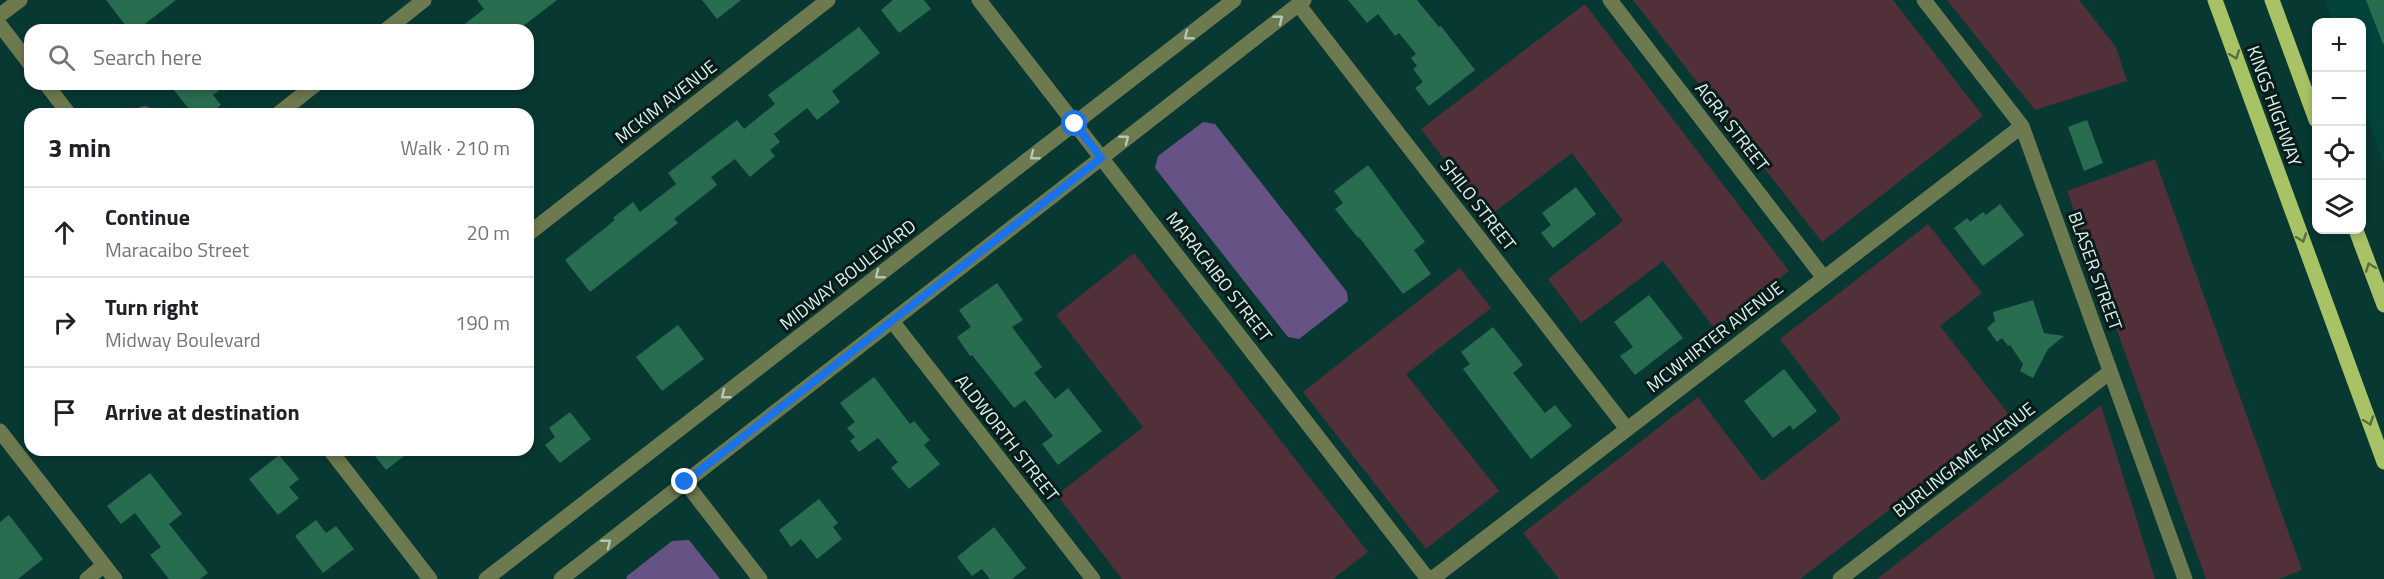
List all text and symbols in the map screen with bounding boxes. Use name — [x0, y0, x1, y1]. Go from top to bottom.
one-way arrow — [1272, 16, 1283, 27]
map controls — [2312, 18, 2366, 234]
button: + — [2312, 18, 2366, 72]
search box — [24, 24, 534, 90]
one-way arrow — [1183, 29, 1194, 40]
text: Search here — [93, 40, 202, 74]
icon: search — [45, 41, 78, 74]
street label: KINGS HIGHWAY — [2240, 42, 2309, 170]
one-way arrow — [2228, 49, 2240, 60]
street label: MCKIM AVENUE — [609, 53, 723, 150]
button: − — [2312, 72, 2366, 126]
street label: AGRA STREET — [1689, 76, 1776, 178]
route start — [1061, 110, 1087, 136]
button: locate — [2312, 126, 2366, 180]
text: 3 min — [48, 128, 111, 167]
text: Walk · 210 m — [401, 132, 510, 163]
one-way arrow — [1118, 136, 1129, 147]
one-way arrow — [1029, 149, 1040, 160]
street label: SHILO STREET — [1434, 153, 1523, 257]
button: layers — [2312, 180, 2366, 234]
text: Continue — [105, 200, 190, 234]
street label: MARACAIBO STREET — [1160, 206, 1279, 348]
street label: BLASER STREET — [2061, 208, 2130, 335]
street label: MIDWAY BOULEVARD — [774, 213, 922, 337]
icon: ahead — [48, 216, 81, 249]
text: 20 m — [466, 217, 510, 248]
one-way arrow — [2295, 232, 2307, 243]
text: Maracaibo Street — [105, 234, 249, 265]
one-way arrow — [2365, 262, 2378, 273]
one-way arrow — [875, 268, 886, 279]
street label: MCWHIRTER AVENUE — [1641, 274, 1789, 399]
text: Turn right — [105, 290, 199, 324]
icon: right — [48, 306, 81, 339]
text: 190 m — [455, 307, 510, 338]
text: Midway Boulevard — [105, 324, 261, 355]
street label: ALDWORTH STREET — [949, 368, 1066, 507]
one-way arrow — [721, 387, 732, 398]
text: Arrive at destination — [105, 395, 300, 429]
street label: BURLINGAME AVENUE — [1887, 395, 2041, 524]
icon: arrive — [48, 396, 81, 429]
one-way arrow — [2362, 415, 2374, 426]
route end — [671, 468, 697, 494]
one-way arrow — [600, 539, 611, 550]

